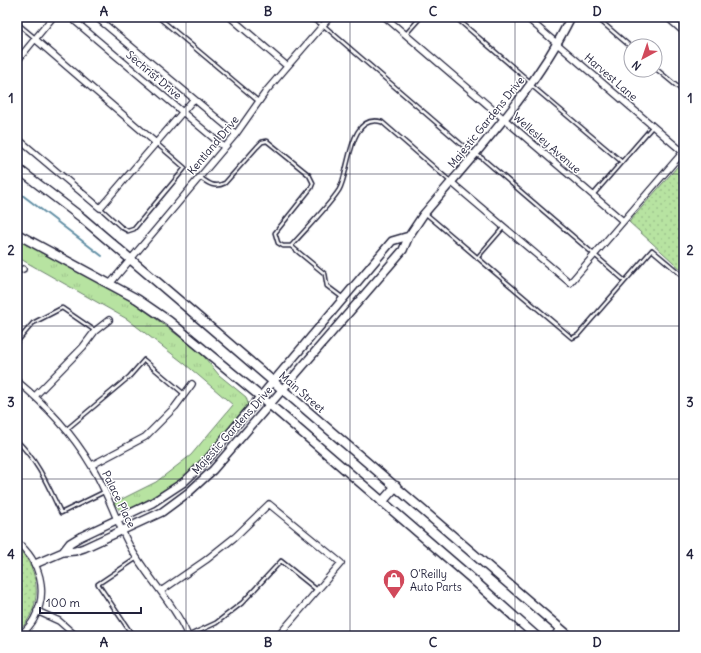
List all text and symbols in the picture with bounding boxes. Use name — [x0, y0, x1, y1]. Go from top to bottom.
text: A — [100, 3, 109, 20]
text: B — [264, 3, 273, 20]
text: C — [429, 3, 438, 20]
text: D — [592, 3, 602, 20]
north arrow — [623, 38, 663, 78]
street label: Sechrist Drive — [123, 48, 185, 102]
street label: Harvest Lane — [582, 50, 640, 104]
text: N — [629, 58, 644, 73]
street label: Majestic Gardens Drive — [445, 73, 527, 171]
text: 1 — [8, 90, 14, 107]
text: 1 — [687, 90, 693, 107]
street label: Wellesley Avenue — [510, 110, 584, 176]
street label: Kentland Drive — [184, 113, 242, 177]
text: 2 — [7, 242, 15, 259]
text: 2 — [686, 242, 694, 259]
street label: Main Street — [276, 368, 328, 416]
street label: Majestic Gardens Drive — [189, 383, 275, 477]
text: 3 — [7, 394, 15, 411]
text: 3 — [686, 394, 694, 411]
street label: Palace Place — [99, 468, 139, 530]
text: 4 — [7, 546, 15, 563]
text: 4 — [686, 546, 694, 563]
shop icon: O'Reilly Auto Parts — [381, 567, 407, 600]
place label: O'Reilly Auto Parts — [410, 567, 462, 594]
scale bar — [40, 589, 141, 615]
text: 100 m — [46, 595, 80, 610]
text: A — [100, 634, 109, 651]
text: B — [264, 634, 273, 651]
text: C — [429, 634, 438, 651]
text: D — [592, 634, 602, 651]

